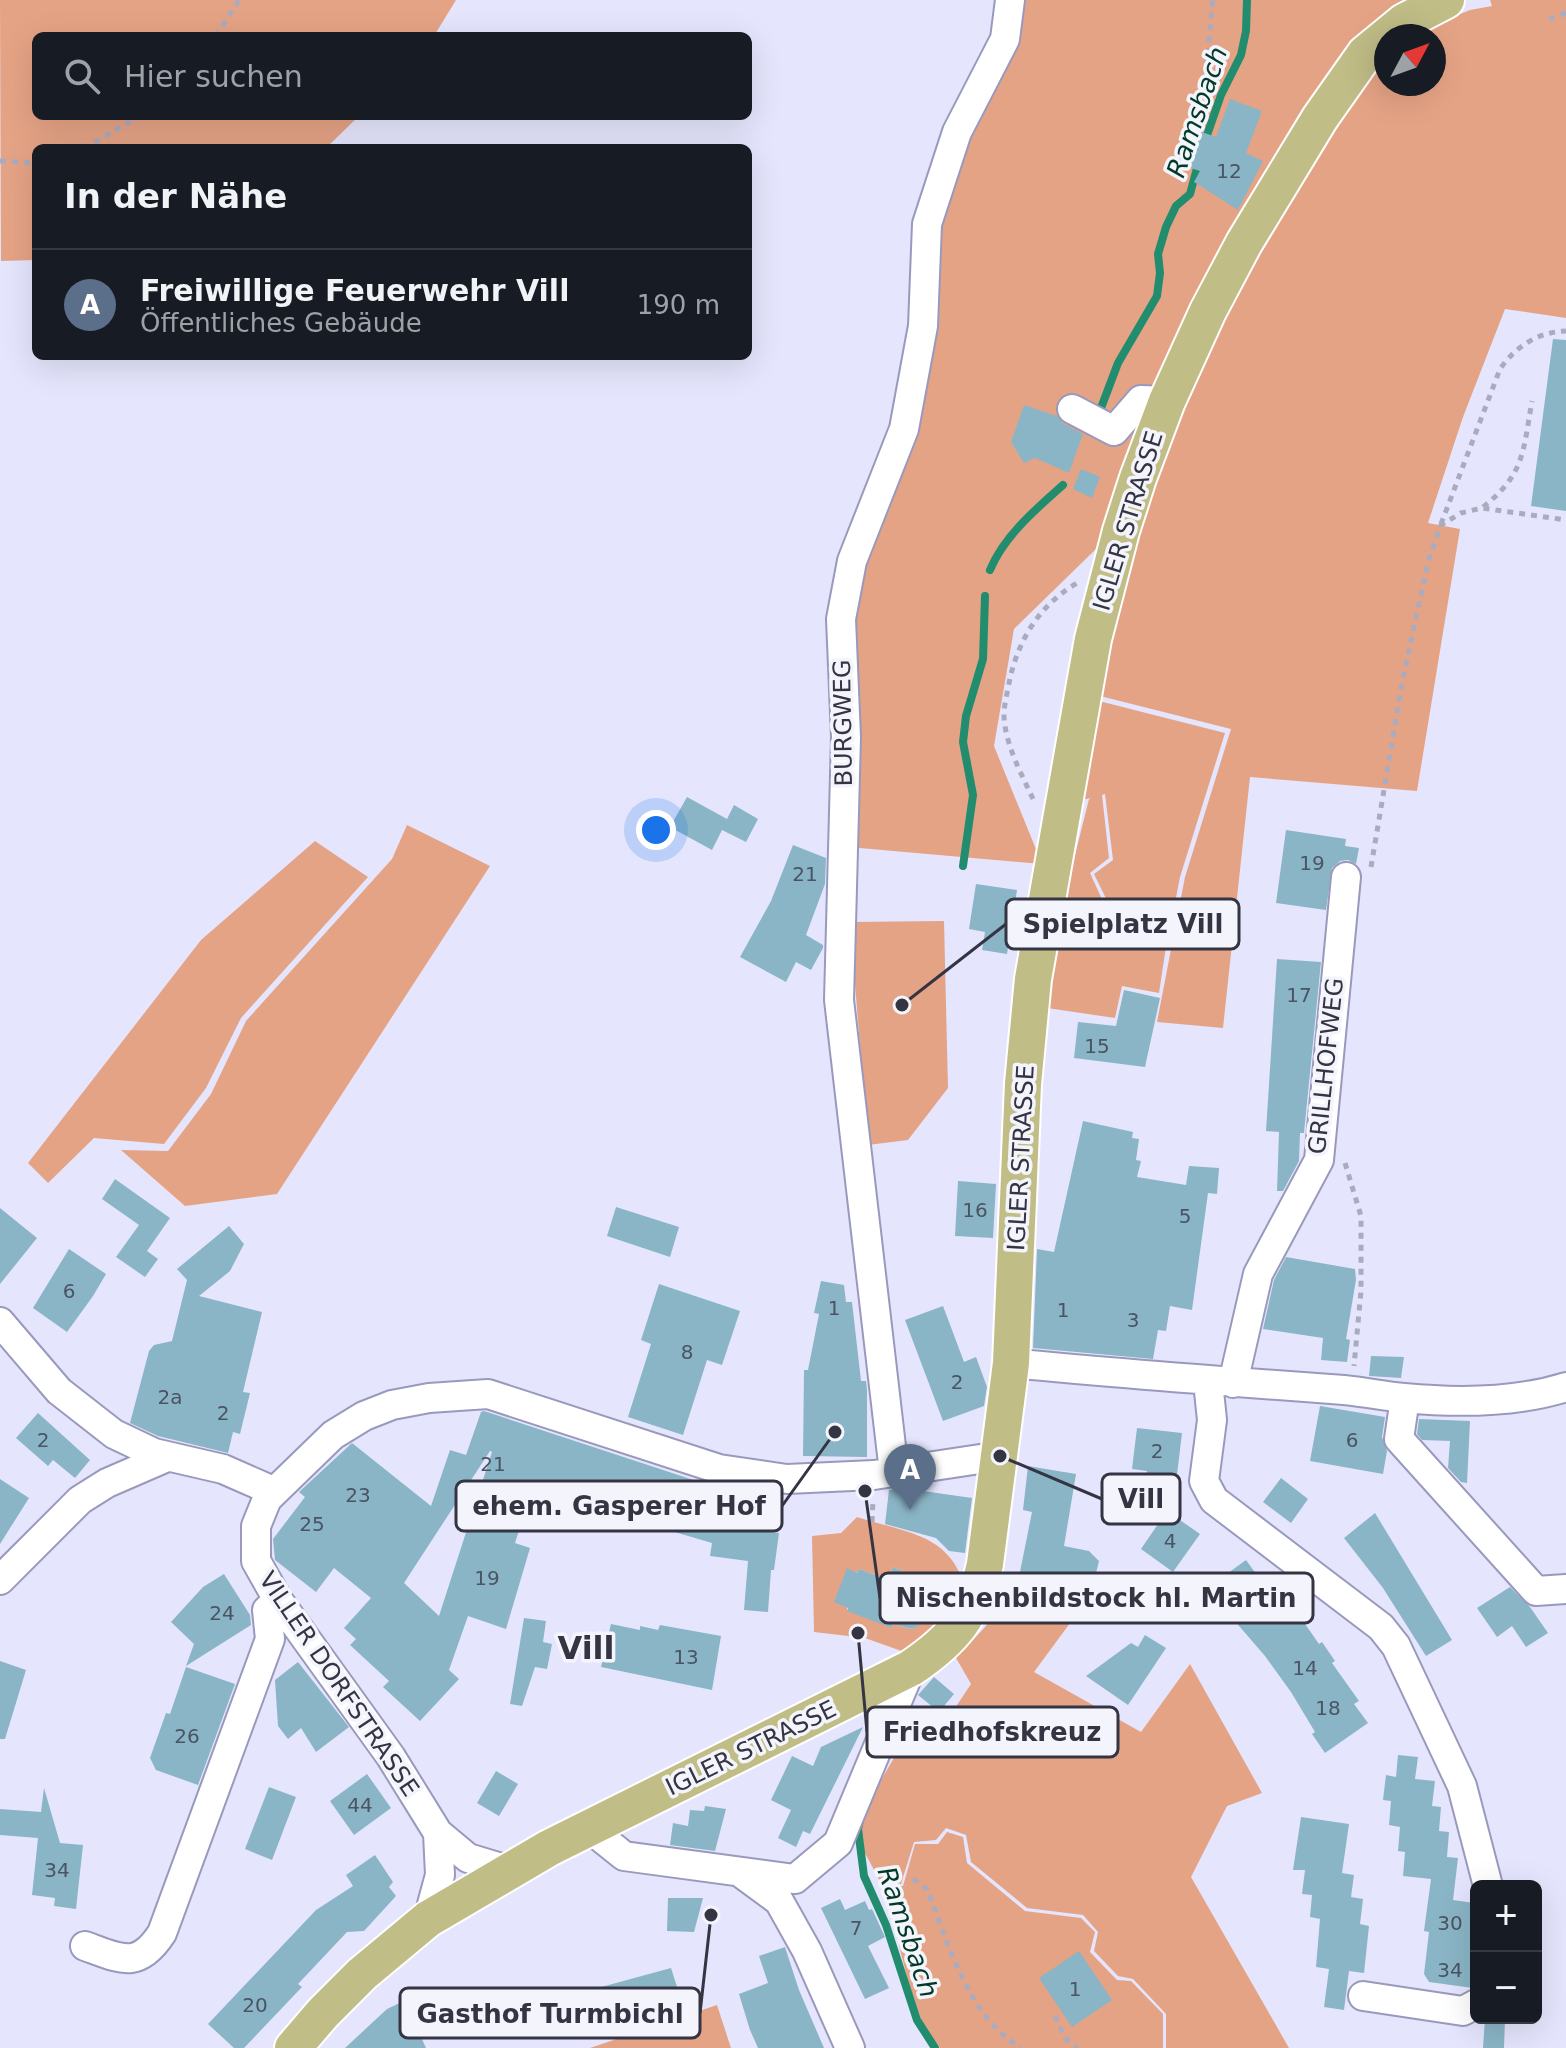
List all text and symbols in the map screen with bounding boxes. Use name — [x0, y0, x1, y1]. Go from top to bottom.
north arrow — [1374, 24, 1446, 96]
search box — [32, 32, 752, 120]
water label: Ramsbach — [1161, 43, 1233, 181]
icon: search — [60, 54, 104, 98]
text: Hier suchen — [124, 59, 303, 94]
house number: 12 — [1216, 159, 1242, 183]
text: In der Nähe — [64, 176, 287, 216]
text: Freiwillige Feuerwehr Vill — [140, 273, 569, 308]
text: A — [80, 290, 100, 320]
text: 190 m — [637, 290, 720, 320]
text: Öffentliches Gebäude — [140, 308, 422, 338]
street label: IGLER STRASSE — [1087, 428, 1169, 614]
street label: BURGWEG — [828, 659, 858, 787]
your location — [636, 810, 676, 850]
house number: 19 — [1299, 851, 1325, 875]
house number: 21 — [792, 862, 818, 886]
callout: Spielplatz Vill — [1006, 899, 1239, 949]
text: Spielplatz Vill — [1023, 909, 1223, 939]
street label: GRILLHOFWEG — [1303, 976, 1349, 1156]
house number: 17 — [1286, 983, 1312, 1007]
house number: 15 — [1084, 1034, 1110, 1058]
street label: IGLER STRASSE — [1002, 1064, 1040, 1252]
house number: 16 — [962, 1198, 988, 1222]
house number: 5 — [1179, 1204, 1191, 1228]
house number: 6 — [63, 1279, 75, 1303]
house number: 1 — [828, 1296, 840, 1320]
house number: 1 — [1057, 1298, 1069, 1322]
house number: 3 — [1127, 1308, 1139, 1332]
house number: 8 — [681, 1340, 693, 1364]
house number: 2 — [951, 1370, 963, 1394]
house number: 2a — [158, 1385, 182, 1409]
house number: 2 — [217, 1401, 229, 1425]
house number: 2 — [37, 1428, 49, 1452]
house number: 6 — [1346, 1428, 1358, 1452]
house number: 2 — [1151, 1439, 1163, 1463]
pin: A — [884, 1444, 936, 1510]
house number: 21 — [480, 1452, 506, 1476]
callout: Vill — [1102, 1474, 1180, 1524]
callout: ehem. Gasperer Hof — [456, 1481, 782, 1531]
house number: 23 — [345, 1483, 371, 1507]
text: Vill — [1118, 1484, 1164, 1514]
text: ehem. Gasperer Hof — [472, 1491, 767, 1521]
house number: 25 — [299, 1512, 325, 1536]
house number: 4 — [1164, 1529, 1176, 1553]
street label: VILLER DORFSTRASSE — [253, 1566, 425, 1802]
house number: 19 — [474, 1566, 500, 1590]
callout: Nischenbildstock hl. Martin — [880, 1573, 1313, 1623]
text: Nischenbildstock hl. Martin — [895, 1583, 1297, 1613]
house number: 24 — [209, 1601, 235, 1625]
district label: Vill — [557, 1629, 615, 1667]
house number: 13 — [673, 1645, 699, 1669]
house number: 14 — [1292, 1656, 1318, 1680]
street label: IGLER STRASSE — [661, 1695, 841, 1801]
house number: 18 — [1315, 1696, 1341, 1720]
callout: Friedhofskreuz — [867, 1707, 1118, 1757]
text: Friedhofskreuz — [883, 1717, 1101, 1747]
house number: 26 — [174, 1724, 200, 1748]
house number: 44 — [347, 1793, 373, 1817]
house number: 34 — [44, 1858, 70, 1882]
water label: Ramsbach — [872, 1863, 944, 2001]
map controls — [1470, 1880, 1542, 2024]
button: + — [1470, 1880, 1542, 1952]
house number: 30 — [1437, 1911, 1463, 1935]
house number: 7 — [850, 1916, 862, 1940]
button: − — [1470, 1952, 1542, 2024]
house number: 34 — [1437, 1958, 1463, 1982]
house number: 1 — [1069, 1977, 1081, 2001]
callout: Gasthof Turmbichl — [400, 1988, 700, 2038]
house number: 20 — [242, 1993, 268, 2017]
text: Gasthof Turmbichl — [416, 1999, 684, 2029]

